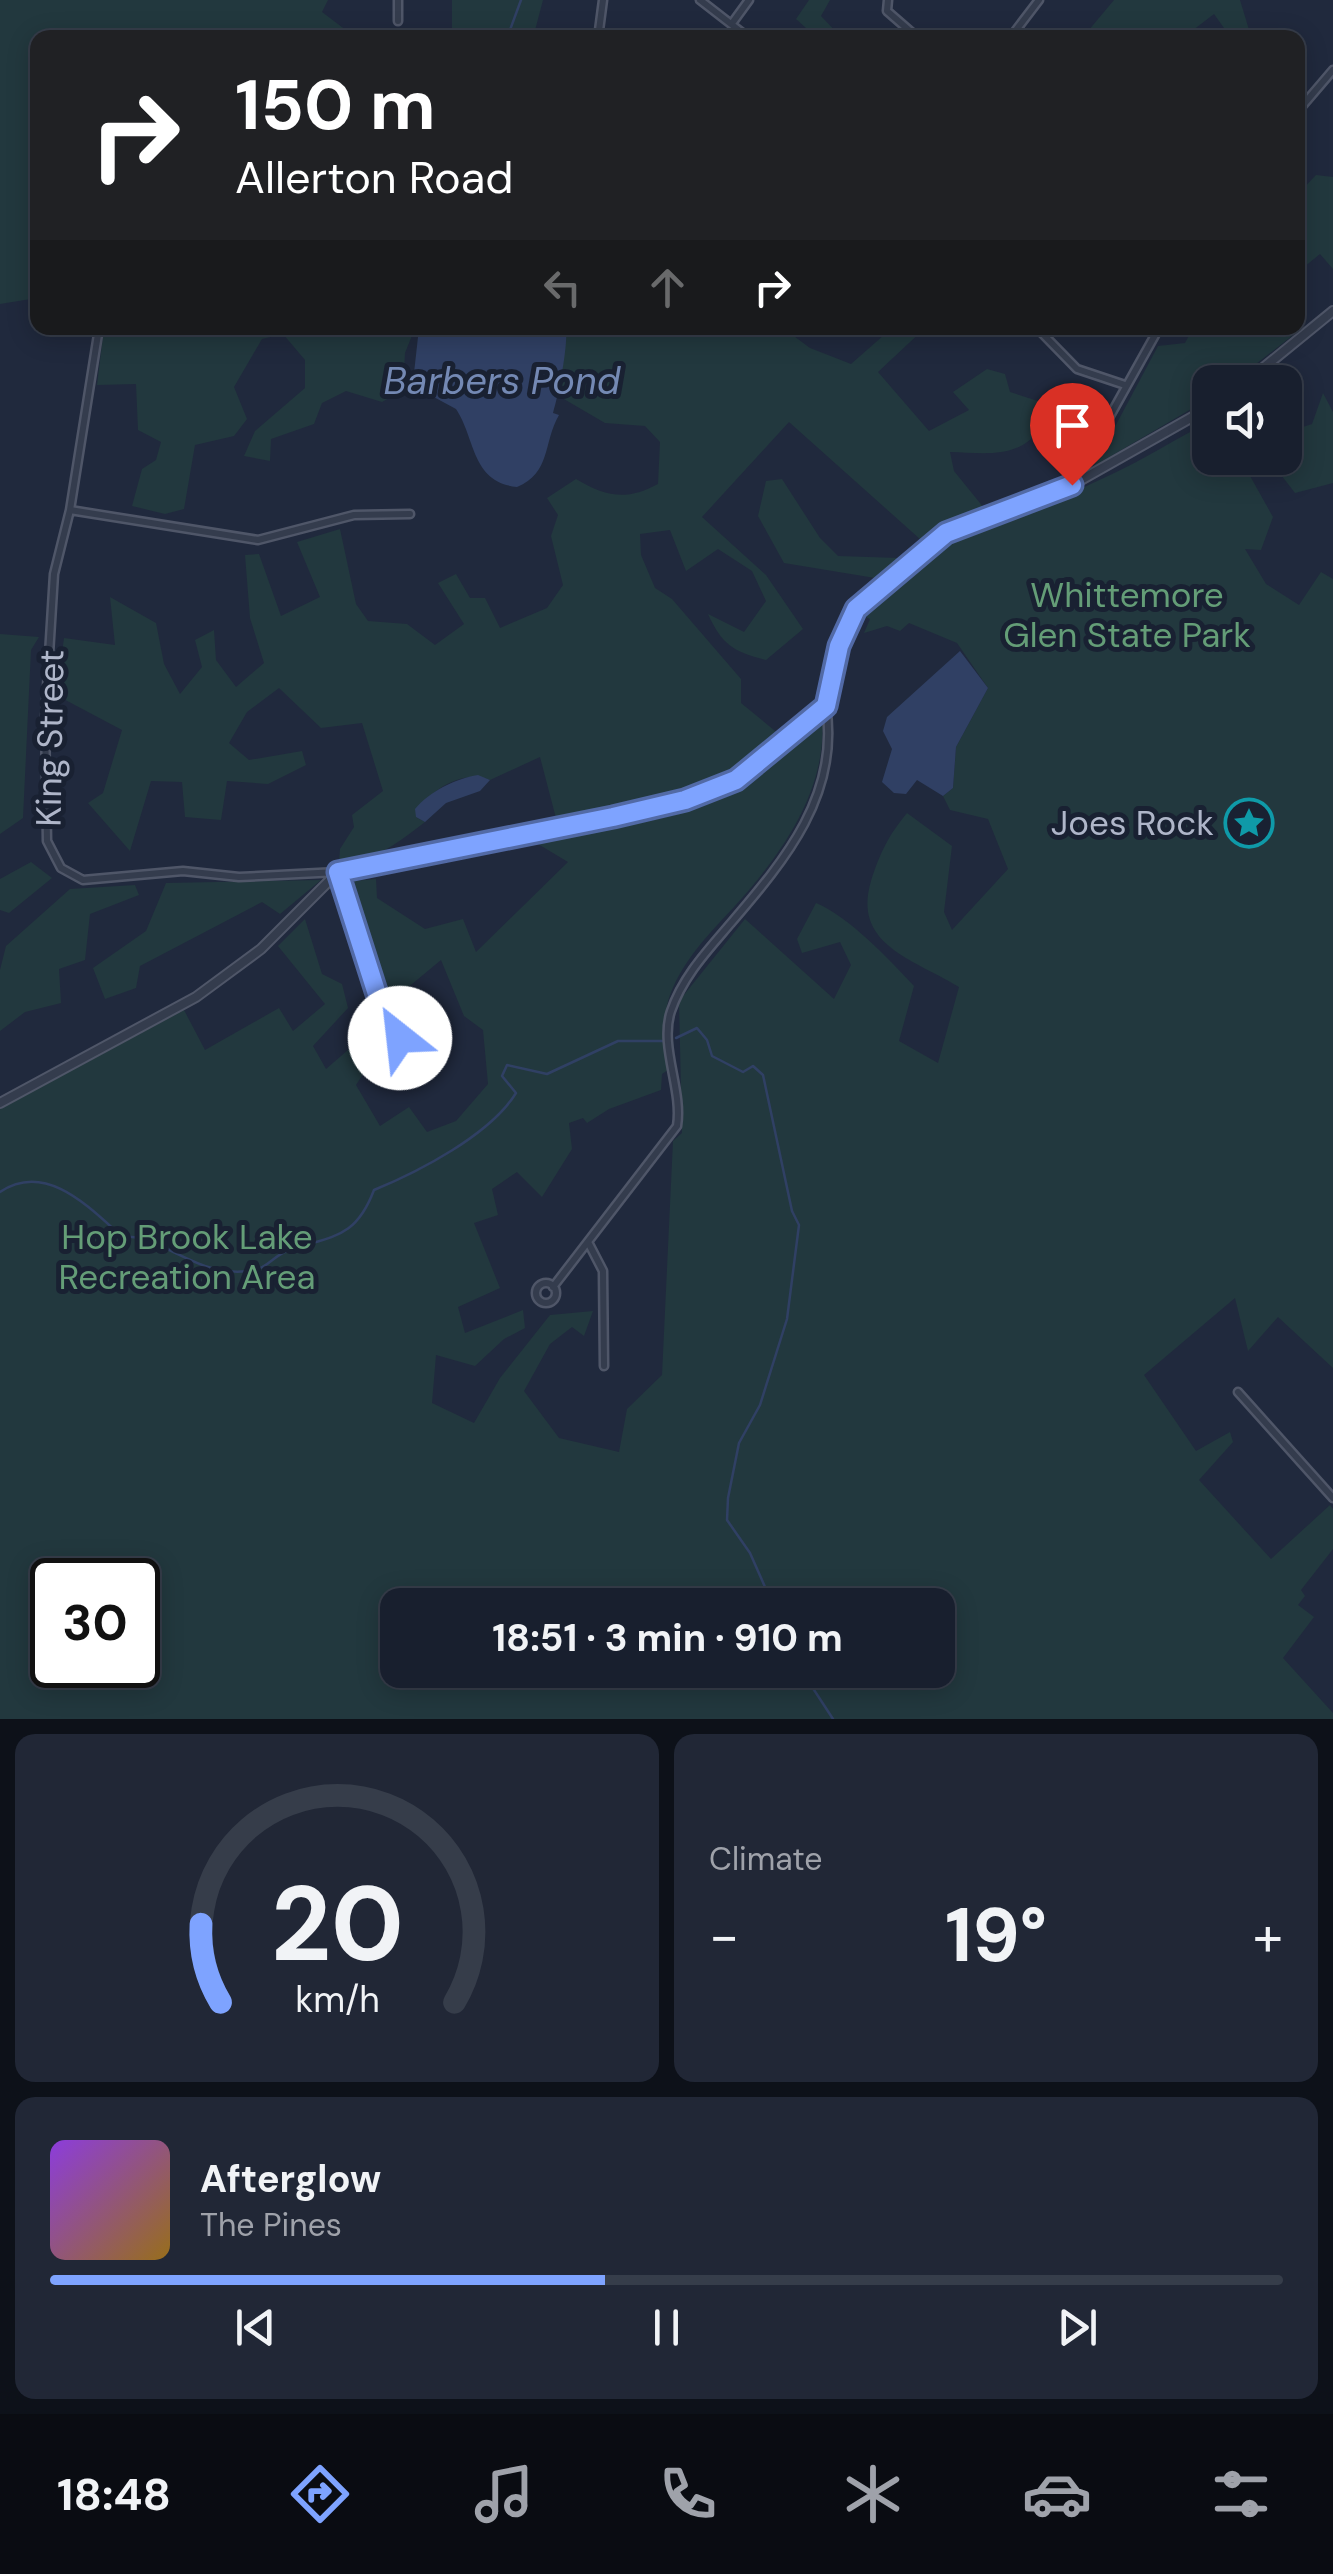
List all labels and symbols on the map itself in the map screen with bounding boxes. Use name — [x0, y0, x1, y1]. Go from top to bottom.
water label: Barbers Pond — [384, 356, 622, 406]
pin — [1030, 383, 1115, 486]
park label: Whittemore Glen State Park — [1003, 572, 1251, 658]
street label: King Street — [25, 649, 75, 827]
place icon: Joes Rock — [1223, 797, 1275, 849]
place label: Joes Rock — [1051, 800, 1214, 846]
position arrow — [348, 986, 452, 1090]
park label: Hop Brook Lake Recreation Area — [58, 1214, 316, 1300]
speed limit sign: 30 — [30, 1558, 160, 1688]

